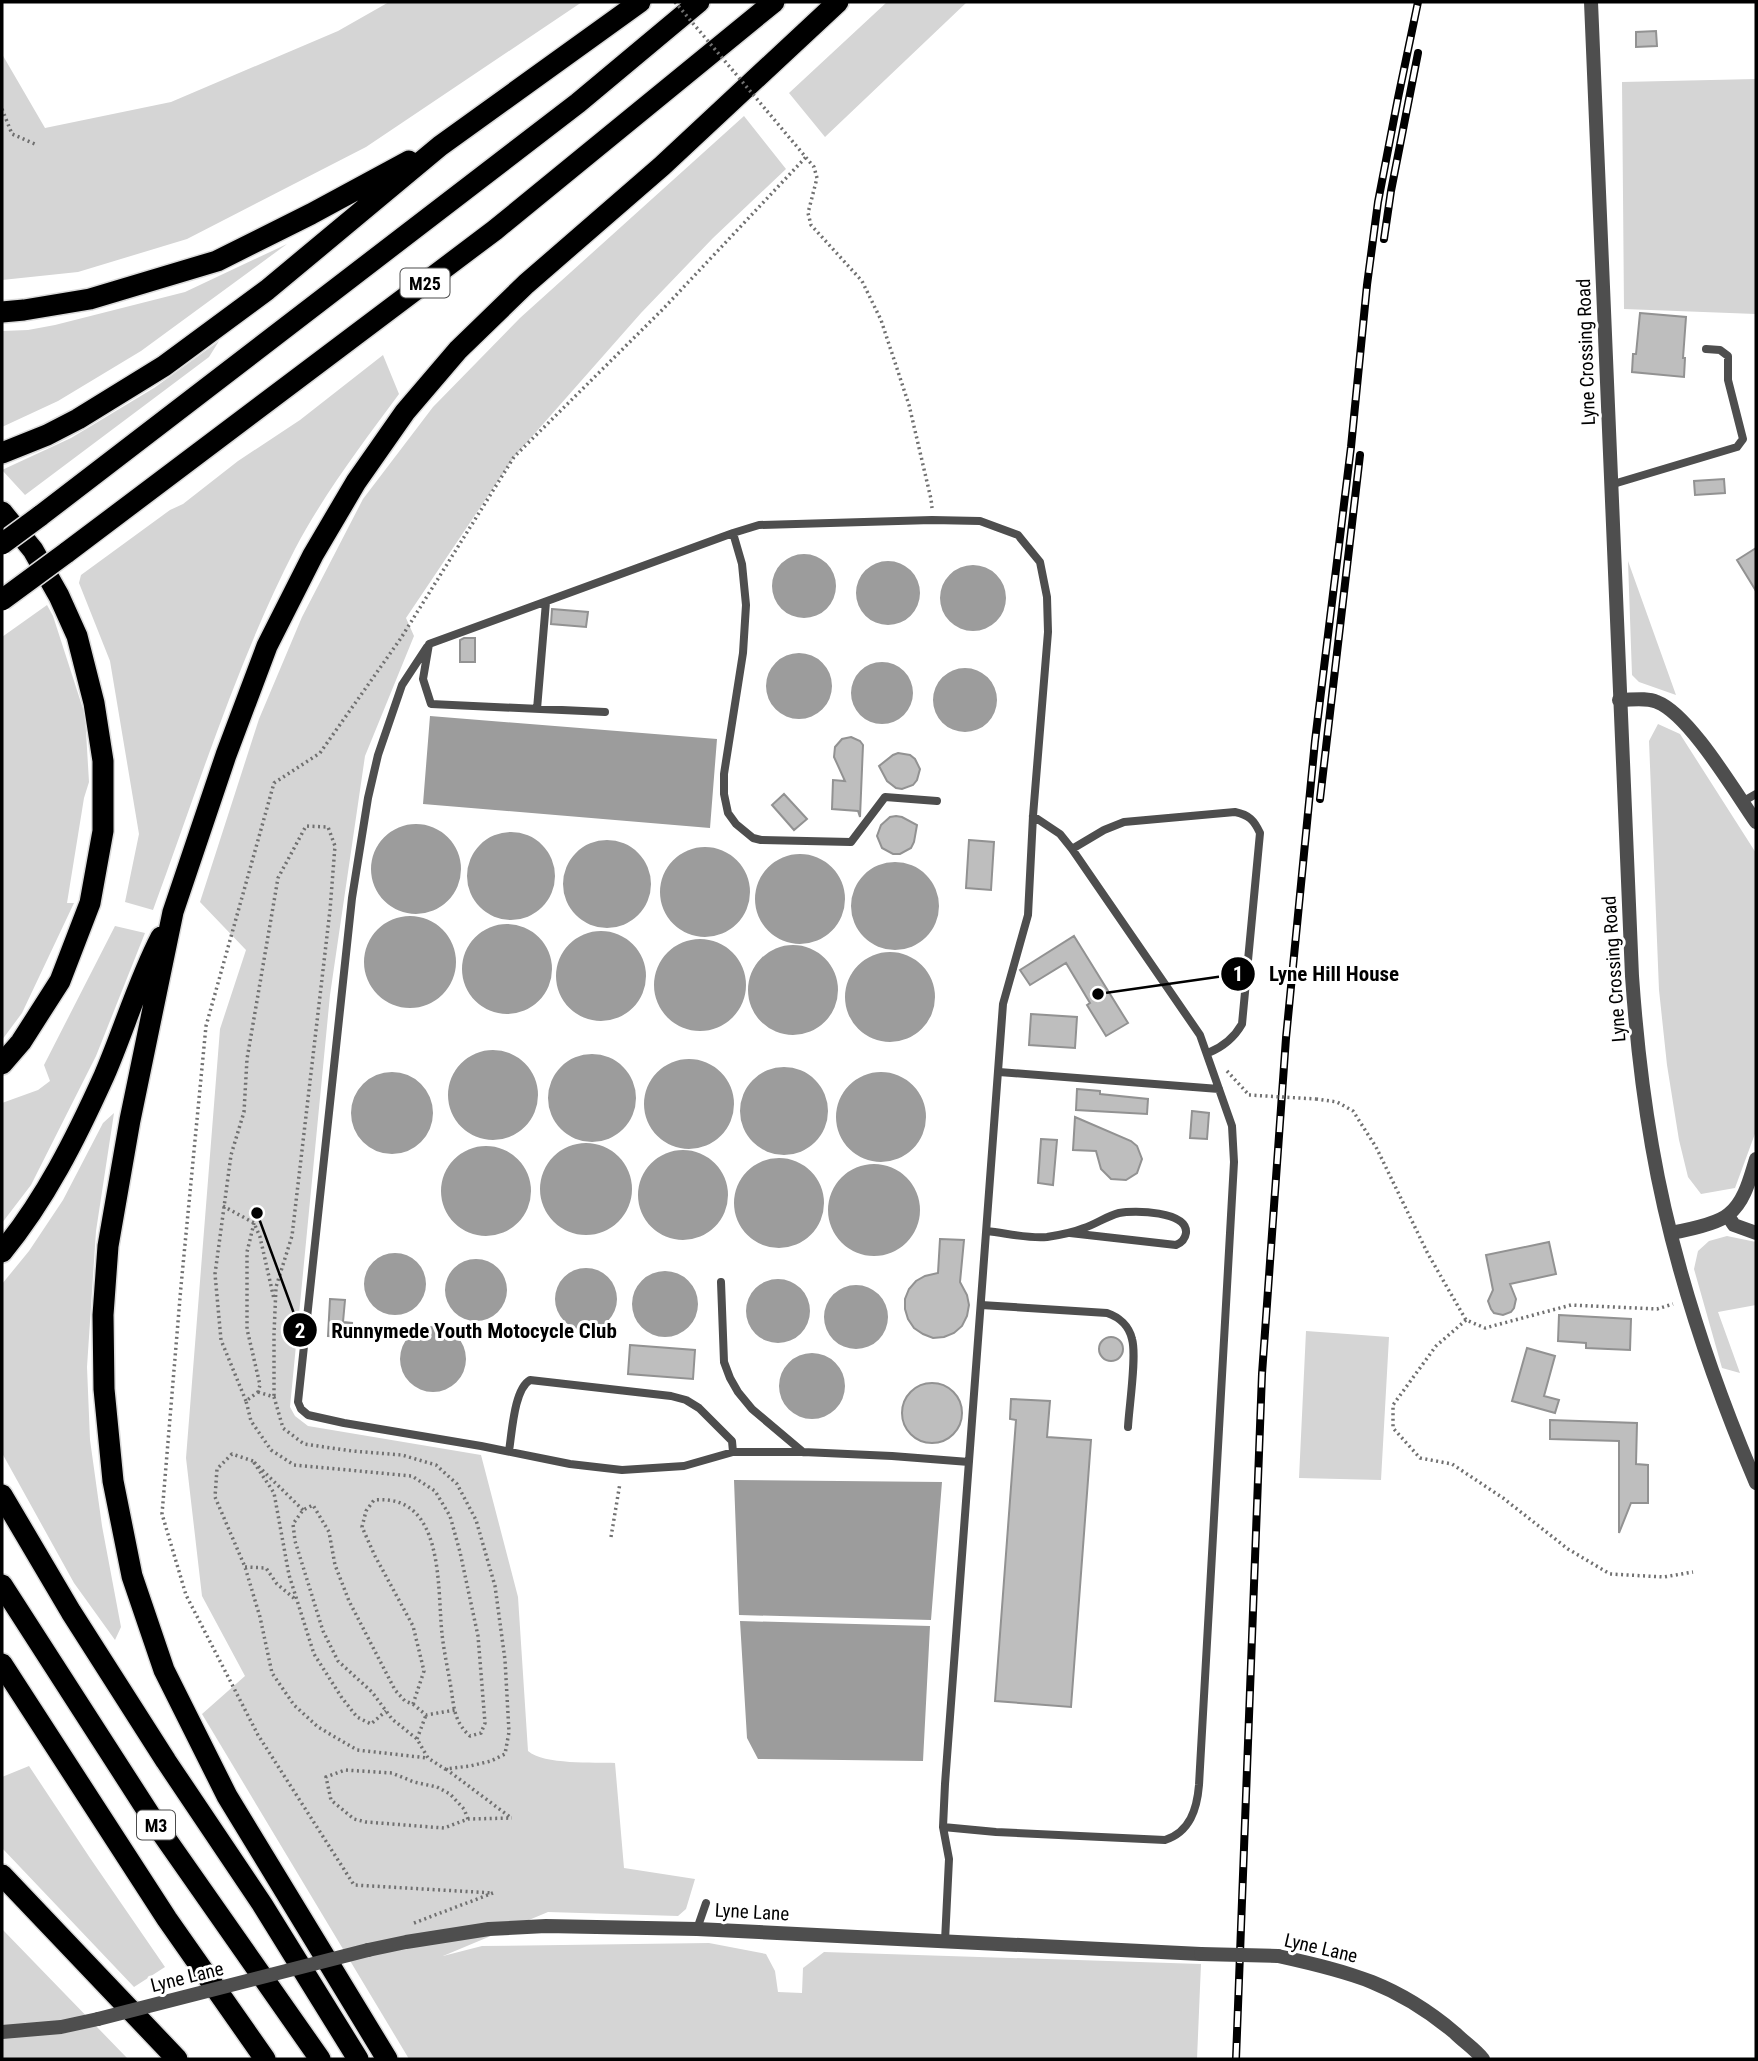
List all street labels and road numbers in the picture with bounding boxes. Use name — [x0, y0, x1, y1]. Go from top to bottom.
road number: M25 — [400, 268, 450, 298]
street label: Lyne Crossing Road — [1572, 278, 1600, 426]
street label: Lyne Crossing Road — [1597, 895, 1631, 1043]
road number: M3 — [137, 1811, 175, 1840]
street label: Lyne Lane — [714, 1899, 790, 1925]
street label: Lyne Lane — [1282, 1928, 1360, 1968]
street label: Lyne Lane — [148, 1957, 226, 1997]

